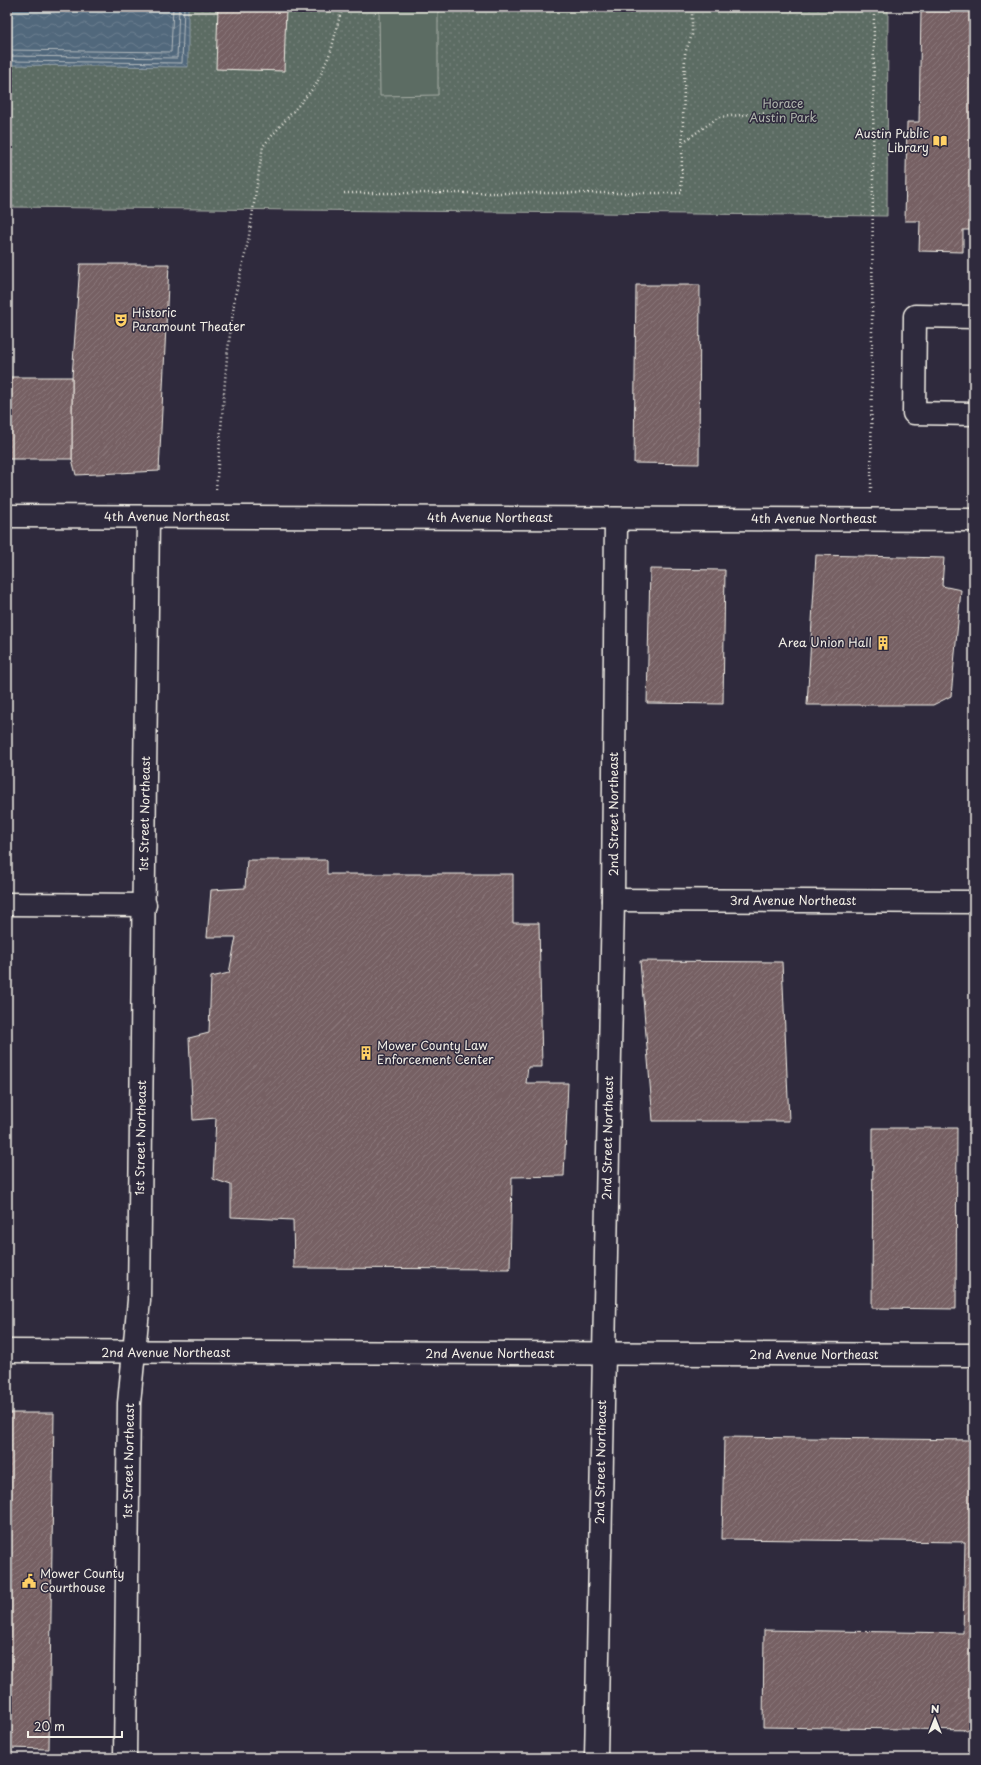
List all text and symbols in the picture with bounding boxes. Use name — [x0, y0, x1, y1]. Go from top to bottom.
park label: Horace Austin Park — [749, 94, 817, 126]
place label: Austin Public Library — [855, 124, 929, 156]
library icon: Austin Public Library — [932, 133, 948, 149]
place label: Historic Paramount Theater — [132, 303, 246, 335]
theatre icon: Historic Paramount Theater — [113, 312, 129, 328]
street label: 4th Avenue Northeast — [104, 507, 230, 525]
street label: 4th Avenue Northeast — [427, 508, 553, 526]
street label: 4th Avenue Northeast — [751, 509, 877, 527]
place label: Area Union Hall — [778, 633, 872, 651]
building icon: Area Union Hall — [875, 635, 891, 651]
street label: 2nd Street Northeast — [604, 752, 622, 876]
street label: 1st Street Northeast — [134, 756, 154, 872]
street label: 3rd Avenue Northeast — [730, 891, 856, 909]
place label: Mower County Law Enforcement Center — [377, 1036, 494, 1068]
building icon: Mower County Law Enforcement Center — [358, 1045, 374, 1061]
street label: 2nd Street Northeast — [597, 1075, 617, 1200]
street label: 1st Street Northeast — [130, 1080, 150, 1196]
street label: 2nd Avenue Northeast — [101, 1343, 231, 1361]
street label: 2nd Avenue Northeast — [425, 1344, 555, 1362]
street label: 2nd Avenue Northeast — [749, 1345, 879, 1363]
street label: 2nd Street Northeast — [590, 1399, 610, 1524]
street label: 1st Street Northeast — [118, 1403, 138, 1519]
place label: Mower County Courthouse — [40, 1564, 124, 1596]
public building icon: Mower County Courthouse — [21, 1573, 37, 1589]
north arrow — [915, 1699, 955, 1739]
text: N — [931, 1700, 940, 1717]
scale bar — [28, 1713, 122, 1739]
text: 20 m — [34, 1717, 65, 1735]

